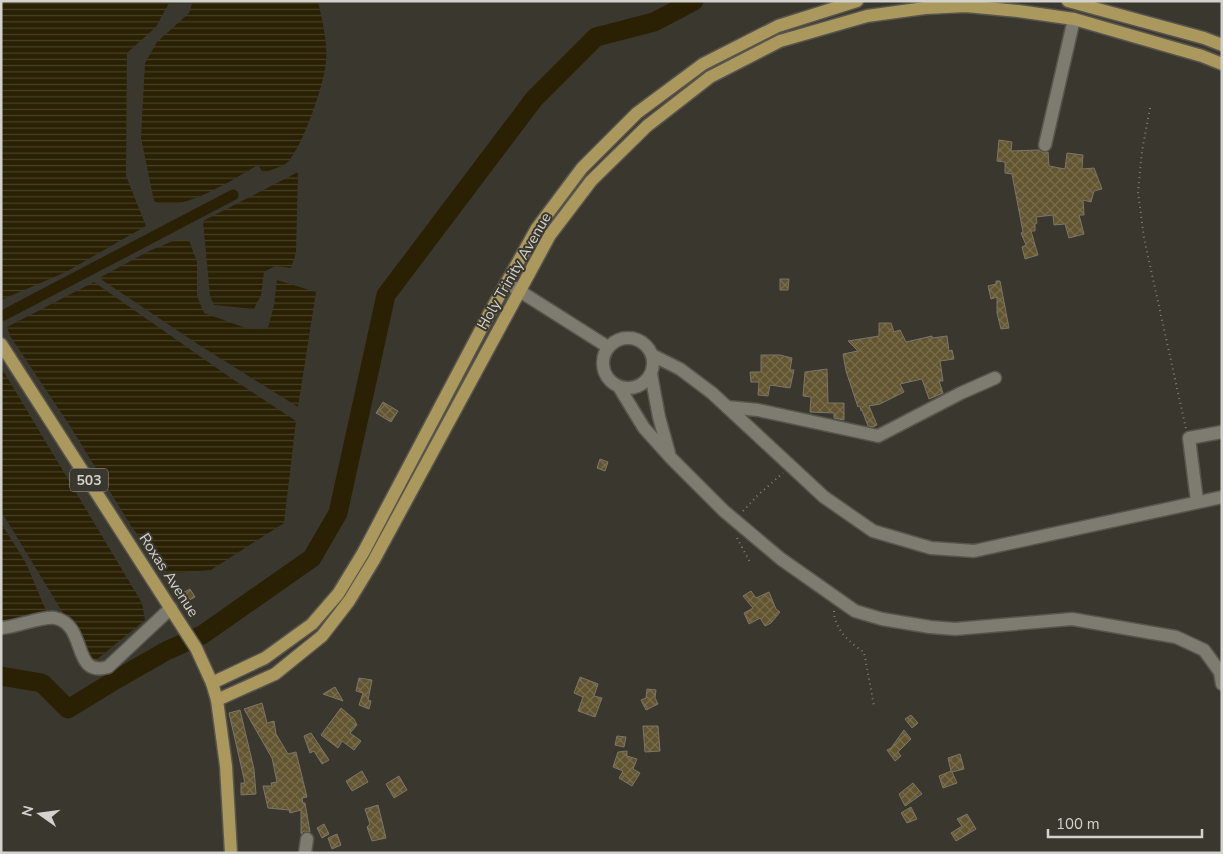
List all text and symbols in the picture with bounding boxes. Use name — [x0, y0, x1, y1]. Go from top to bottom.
street label: Holy Trinity Avenue — [472, 209, 556, 333]
road number: 503 — [70, 468, 108, 492]
street label: Roxas Avenue — [134, 529, 204, 621]
north arrow — [15, 789, 65, 839]
text: N — [17, 804, 38, 818]
scale bar — [1048, 806, 1202, 838]
text: 100 m — [1056, 814, 1100, 834]

